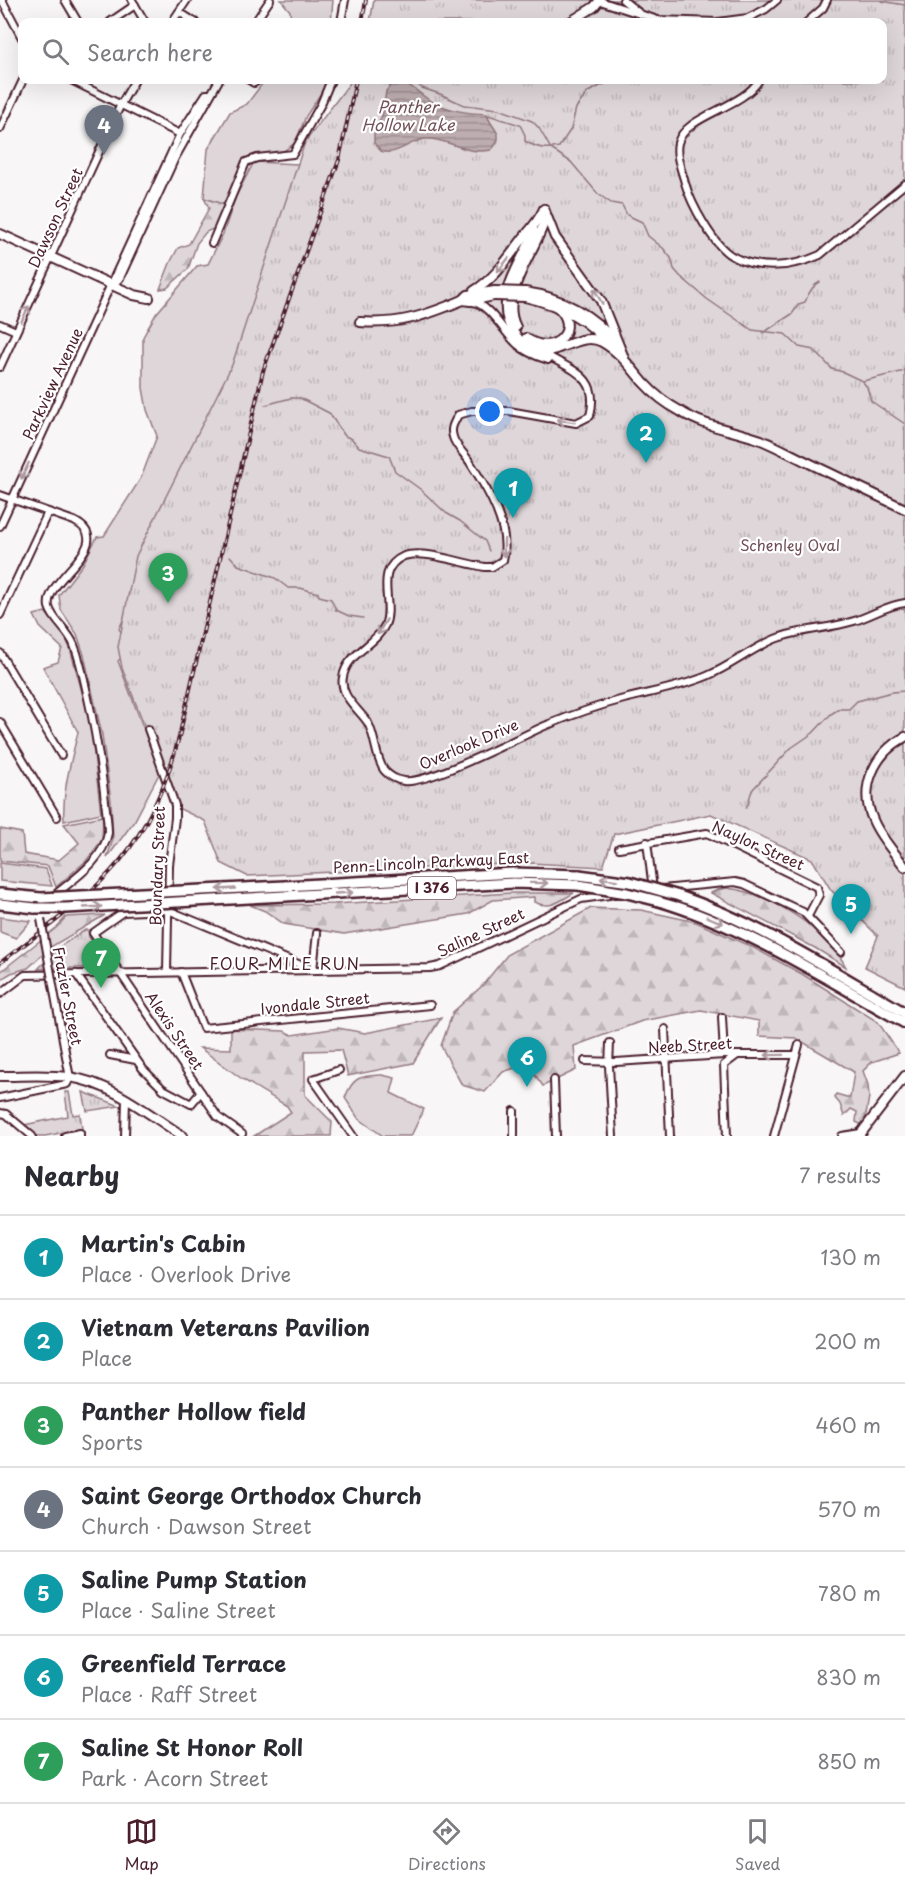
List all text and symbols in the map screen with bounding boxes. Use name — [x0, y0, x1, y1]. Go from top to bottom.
search box — [18, 18, 887, 84]
icon: search — [39, 35, 72, 68]
text: Search here — [87, 35, 213, 68]
water label: Panther Hollow Lake — [361, 94, 456, 136]
pin: 4 — [84, 106, 124, 155]
street label: Dawson Street — [21, 164, 88, 271]
one-way arrow — [497, 257, 510, 273]
one-way arrow — [592, 288, 604, 305]
one-way arrow — [19, 305, 31, 323]
street label: Parkview Avenue — [16, 324, 88, 443]
your location — [475, 397, 504, 426]
pin: 2 — [626, 414, 666, 463]
one-way arrow — [557, 415, 576, 426]
one-way arrow — [19, 462, 31, 480]
pin: 1 — [494, 468, 532, 518]
park label: Schenley Oval — [740, 533, 840, 556]
one-way arrow — [498, 538, 510, 557]
pin: 3 — [148, 554, 188, 603]
one-way arrow — [375, 618, 387, 635]
street label: Overlook Drive — [415, 712, 522, 775]
street label: Boundary Street — [143, 806, 170, 926]
street label: Naylor Street — [709, 814, 808, 875]
street label: Penn-Lincoln Parkway East — [332, 845, 529, 878]
one-way arrow — [600, 873, 619, 884]
road number: I 376 — [408, 877, 456, 899]
one-way arrow — [528, 877, 548, 889]
one-way arrow — [217, 884, 237, 895]
pin: 5 — [832, 884, 870, 934]
one-way arrow — [333, 887, 353, 898]
one-way arrow — [83, 901, 103, 912]
street label: Saline Street — [433, 901, 528, 962]
one-way arrow — [705, 915, 723, 926]
pin: 7 — [82, 938, 120, 988]
street label: Frazier Street — [48, 944, 89, 1047]
district label: FOUR MILE RUN — [209, 951, 361, 975]
street label: Ivondale Street — [259, 985, 371, 1020]
street label: Alexis Street — [140, 986, 210, 1074]
street label: Neeb Street — [647, 1031, 733, 1058]
pin: 6 — [508, 1038, 546, 1087]
one-way arrow — [765, 1049, 785, 1061]
text: Nearby — [24, 1156, 119, 1195]
text: 7 results — [799, 1160, 881, 1190]
text: Martin's Cabin — [81, 1226, 246, 1259]
text: 1 — [39, 1242, 48, 1272]
text: 130 m — [821, 1242, 881, 1272]
text: Place · Overlook Drive — [81, 1259, 291, 1289]
text: Vietnam Veterans Pavilion — [81, 1310, 370, 1343]
text: 2 — [36, 1326, 51, 1356]
text: 200 m — [814, 1326, 881, 1356]
text: Place — [81, 1343, 132, 1373]
text: Panther Hollow field — [81, 1394, 306, 1427]
text: 3 — [37, 1410, 50, 1440]
text: 460 m — [815, 1410, 881, 1440]
text: Sports — [81, 1427, 143, 1457]
text: Saint George Orthodox Church — [81, 1478, 422, 1511]
text: 4 — [37, 1494, 50, 1524]
text: 570 m — [817, 1494, 881, 1524]
text: Church · Dawson Street — [81, 1511, 312, 1541]
text: Saline Pump Station — [81, 1562, 307, 1595]
text: 5 — [37, 1578, 50, 1608]
text: 780 m — [818, 1578, 881, 1608]
text: Place · Saline Street — [81, 1595, 276, 1625]
text: Greenfield Terrace — [81, 1646, 286, 1679]
text: 6 — [36, 1662, 51, 1692]
text: 830 m — [816, 1662, 881, 1692]
text: Place · Raff Street — [81, 1679, 257, 1709]
text: Saline St Honor Roll — [81, 1730, 303, 1763]
text: 7 — [38, 1746, 49, 1776]
text: 850 m — [817, 1746, 881, 1776]
text: Park · Acorn Street — [81, 1763, 268, 1793]
tab: Map — [125, 1815, 159, 1875]
tab: Directions — [408, 1815, 486, 1875]
tab: Saved — [735, 1815, 780, 1875]

